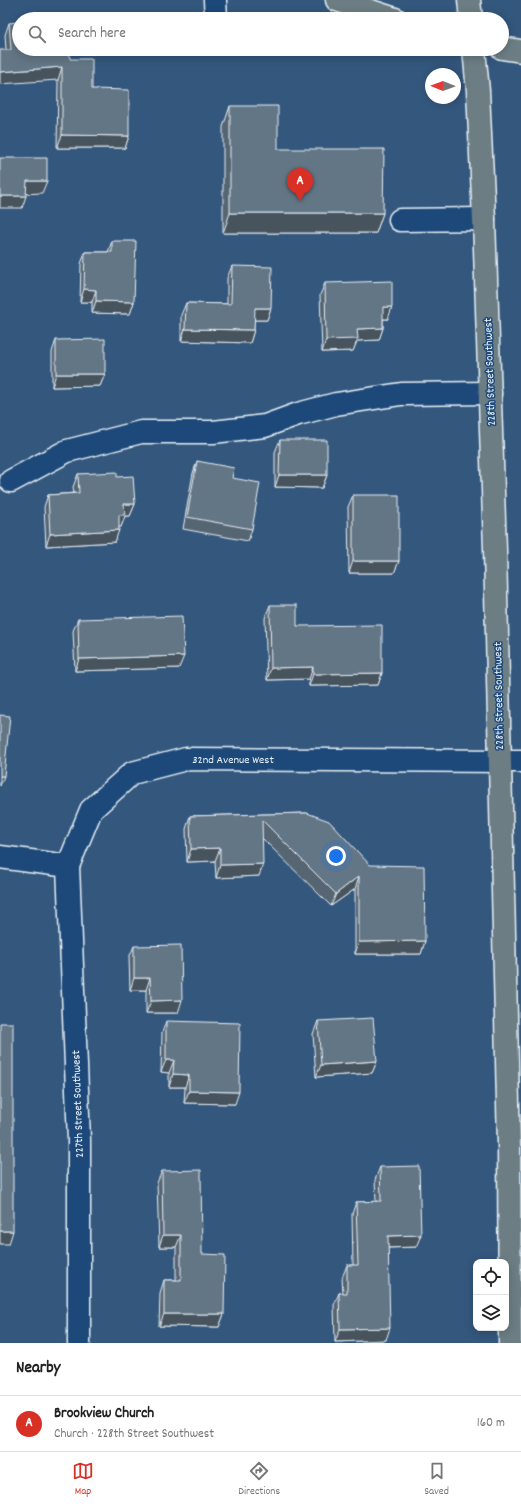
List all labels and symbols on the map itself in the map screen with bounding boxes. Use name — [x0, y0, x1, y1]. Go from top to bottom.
north arrow — [425, 68, 461, 104]
pin: A — [287, 168, 313, 201]
street label: 228th Street Southwest — [480, 317, 501, 426]
street label: 228th Street Southwest — [490, 641, 509, 750]
street label: 32nd Avenue West — [192, 752, 274, 769]
your location — [326, 846, 346, 866]
street label: 227th Street Southwest — [68, 1049, 89, 1158]

